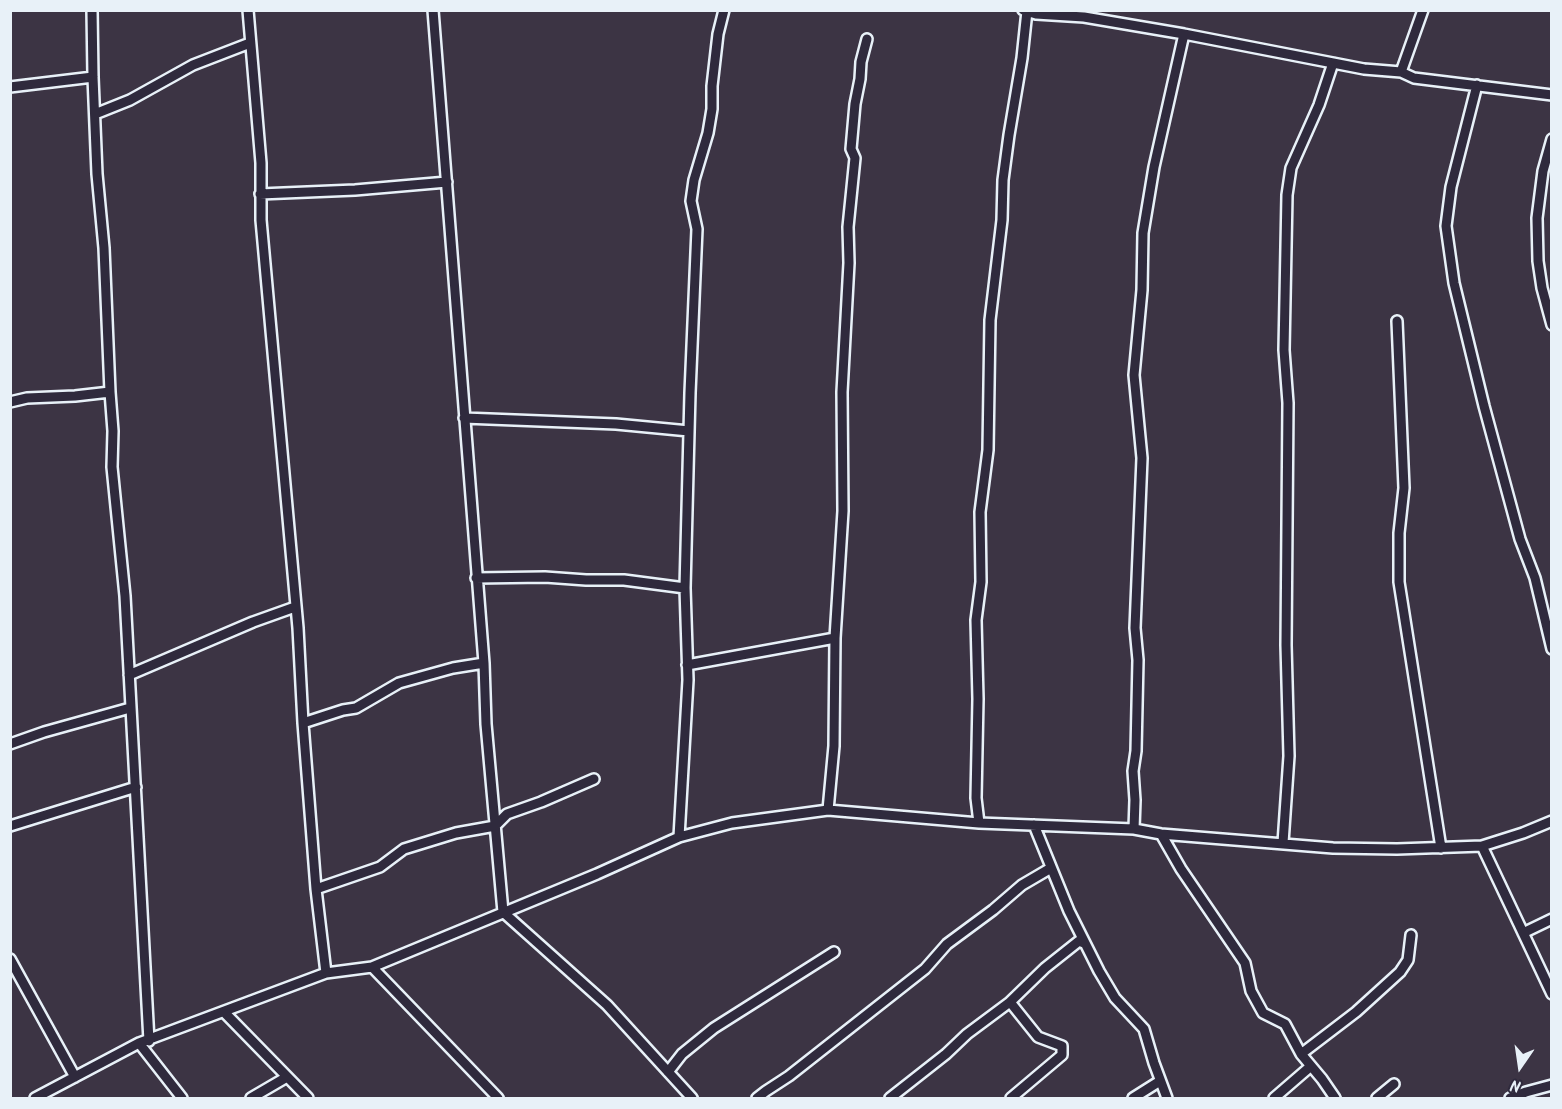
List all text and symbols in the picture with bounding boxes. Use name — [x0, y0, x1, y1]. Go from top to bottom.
north arrow — [1490, 1037, 1550, 1097]
text: N — [1508, 1072, 1524, 1098]

